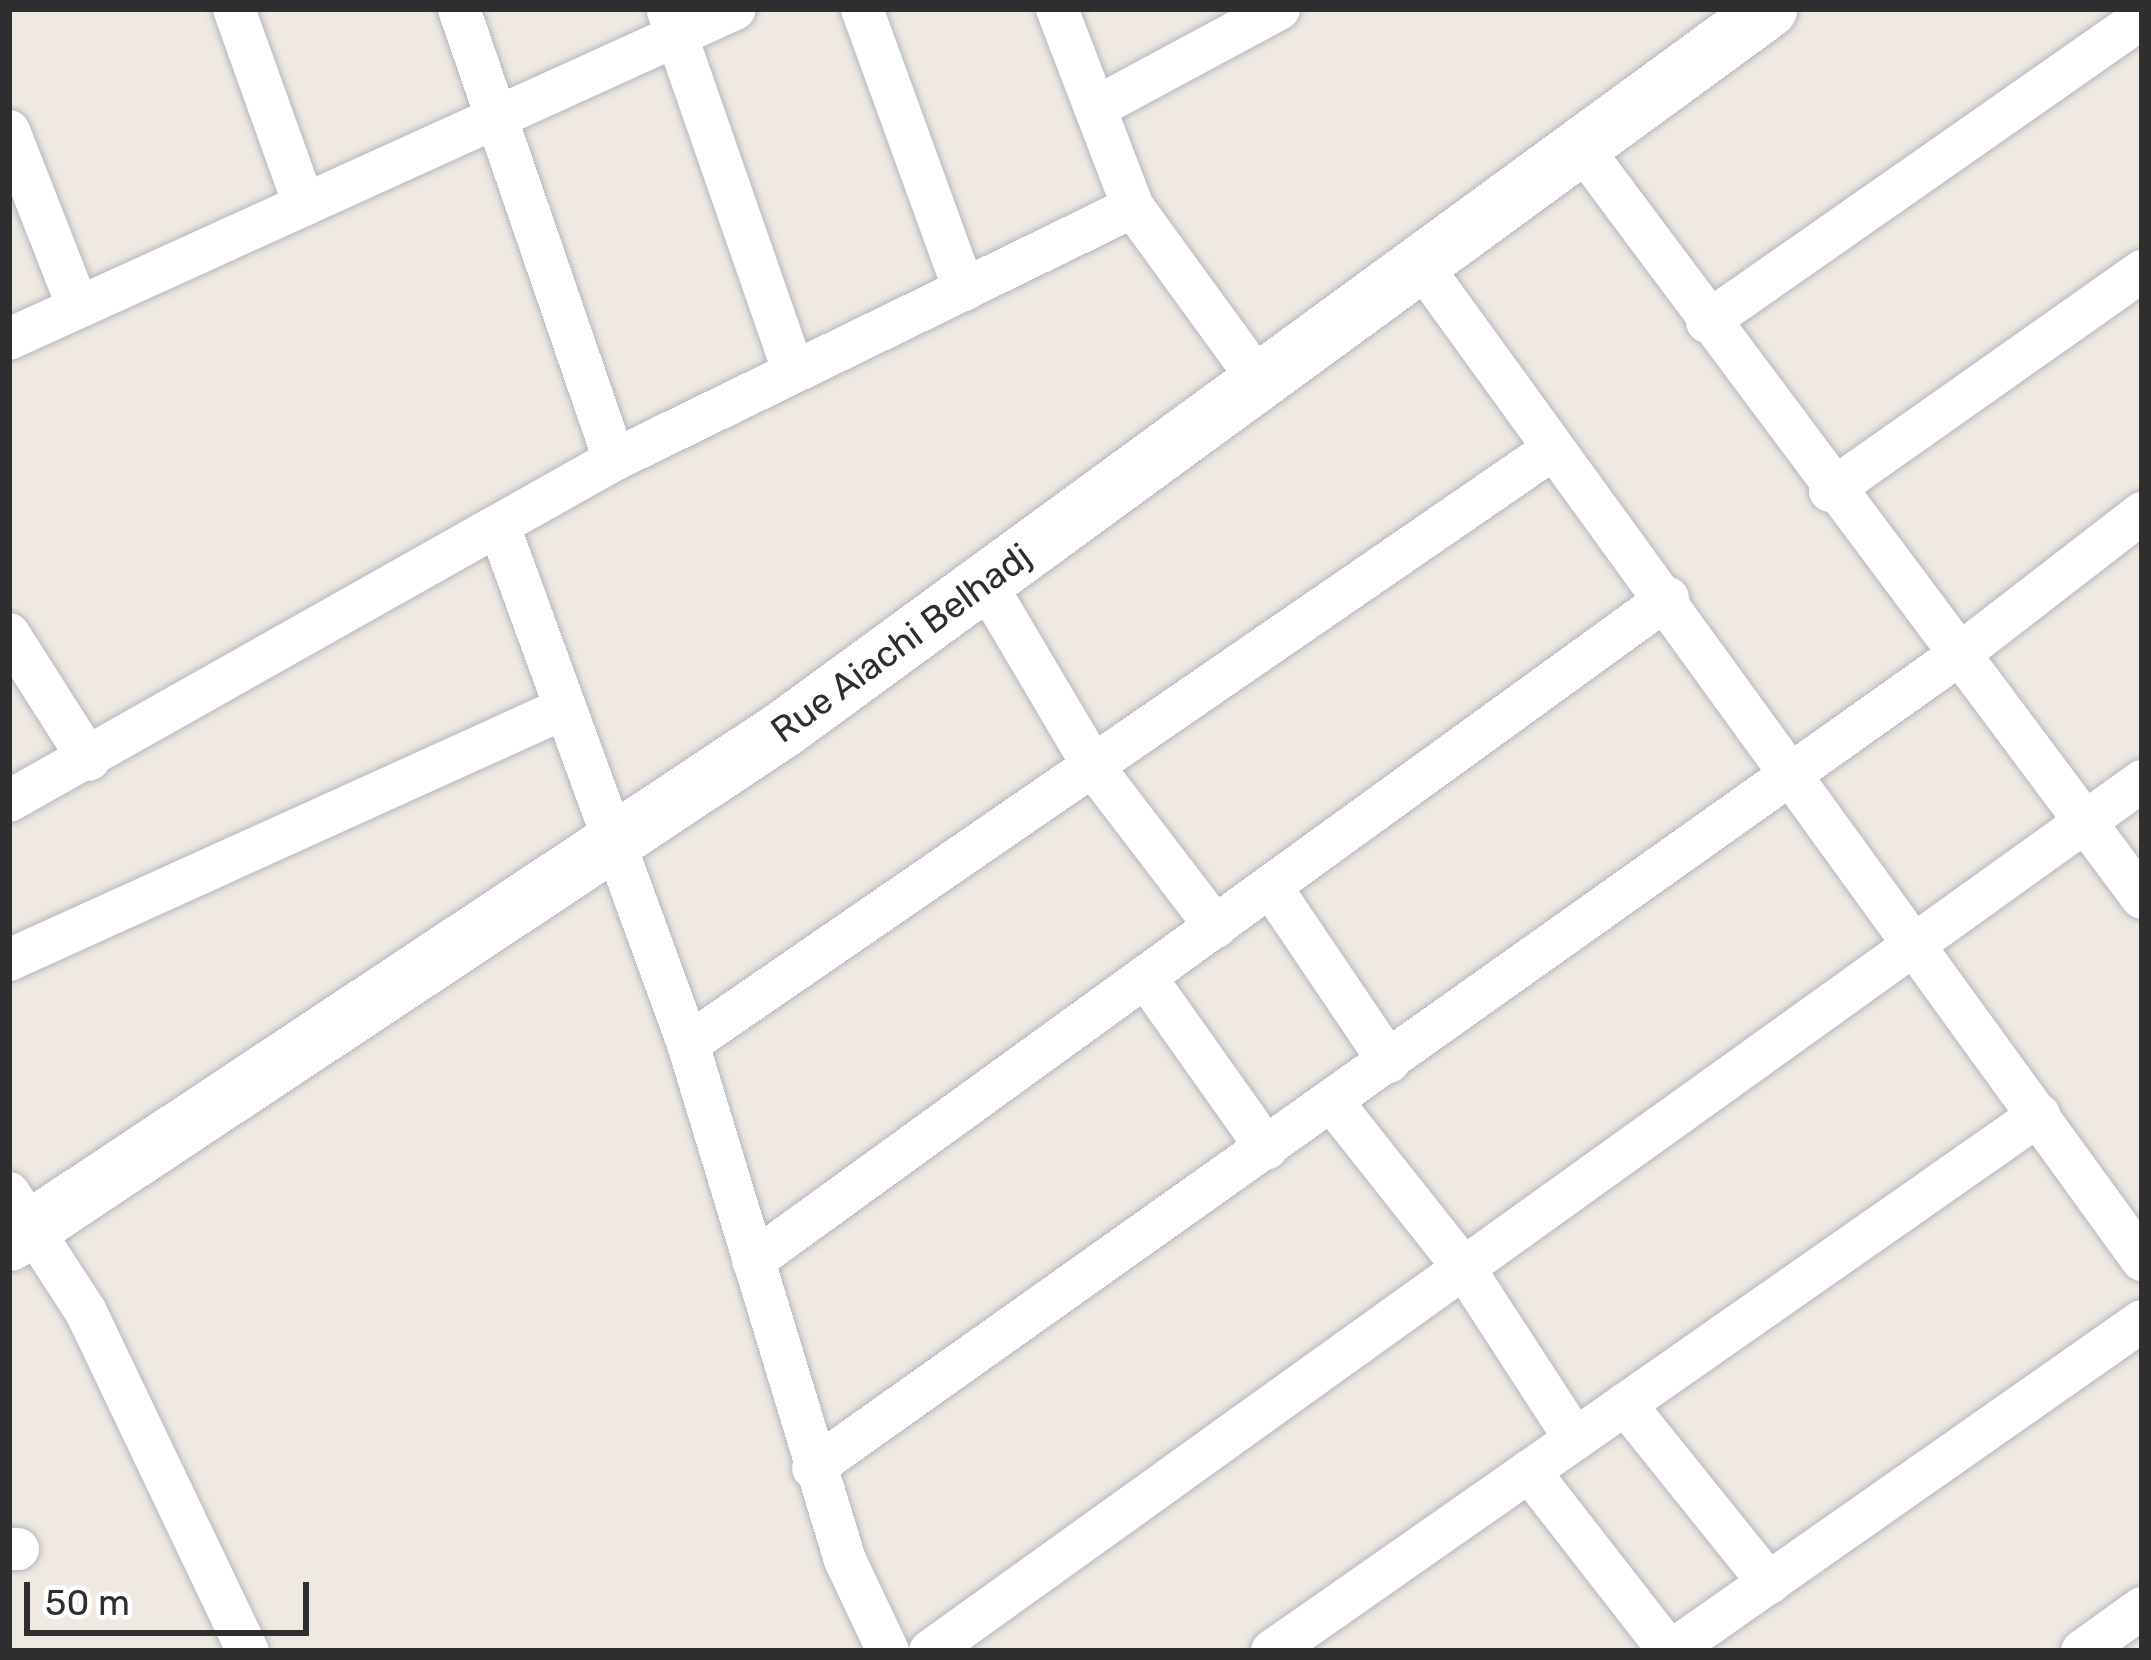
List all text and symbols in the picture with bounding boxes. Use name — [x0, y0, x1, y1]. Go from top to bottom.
street label: Rue Aiachi Belhadj — [762, 534, 1040, 752]
scale bar — [30, 1558, 315, 1632]
text: 50 m — [45, 1581, 130, 1624]

